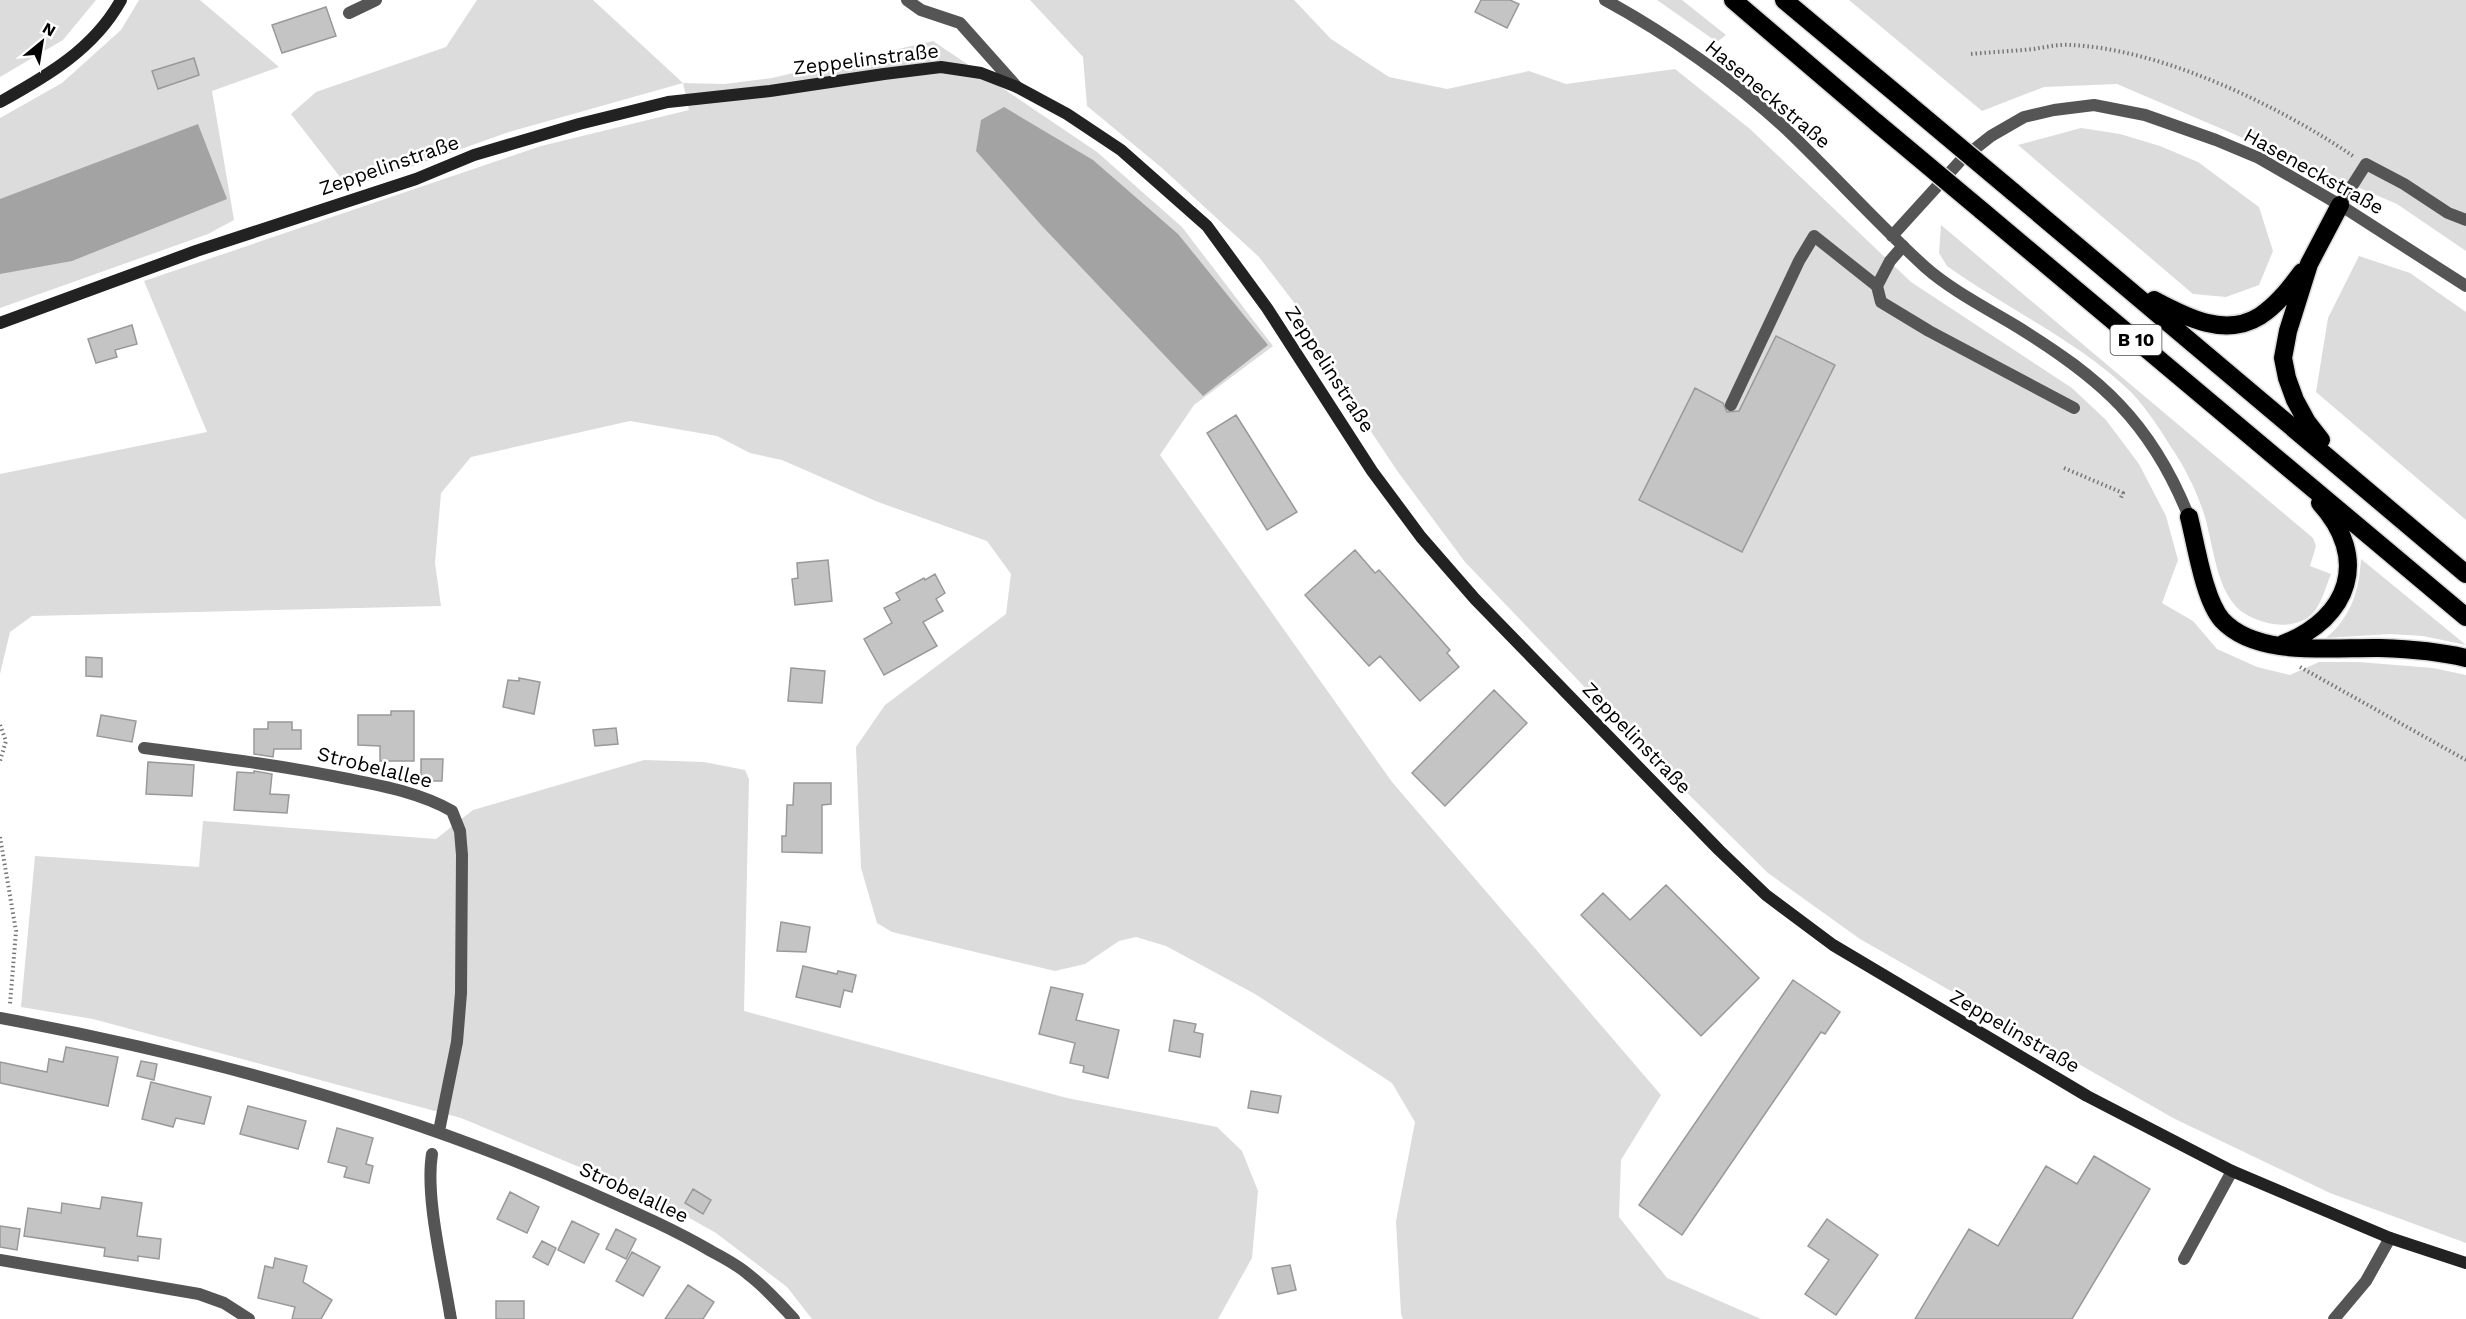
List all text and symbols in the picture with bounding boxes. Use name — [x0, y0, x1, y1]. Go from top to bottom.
north arrow — [12, 12, 72, 72]
text: N — [39, 18, 59, 41]
street label: Haseneckstraße — [1700, 35, 1836, 153]
street label: Zeppelinstraße — [792, 38, 940, 80]
street label: Haseneckstraße — [2240, 123, 2388, 219]
street label: Zeppelinstraße — [316, 130, 462, 200]
street label: Zeppelinstraße — [1280, 301, 1380, 437]
road number: B 10 — [2110, 325, 2162, 355]
street label: Zeppelinstraße — [1578, 677, 1696, 799]
street label: Strobelallee — [315, 741, 435, 793]
street label: Zeppelinstraße — [1946, 984, 2084, 1078]
street label: Strobelallee — [576, 1156, 692, 1228]

